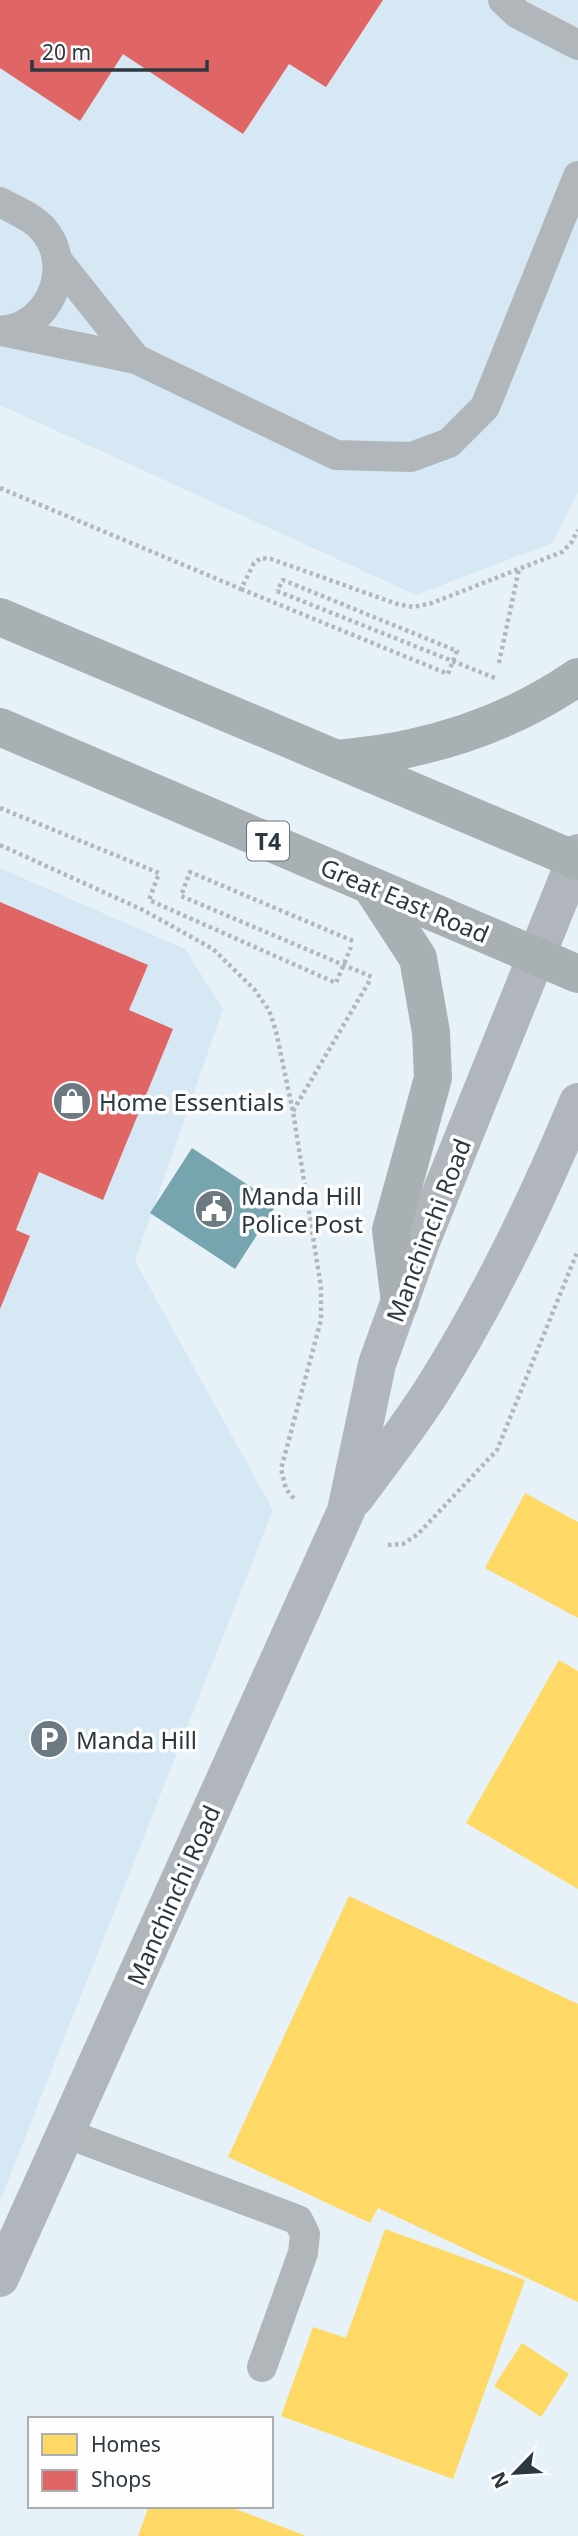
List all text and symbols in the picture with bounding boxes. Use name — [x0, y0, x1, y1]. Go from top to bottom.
scale bar — [32, 28, 206, 72]
text: 20 m — [42, 38, 91, 66]
road number: T4 — [247, 821, 289, 860]
street label: Great East Road — [316, 850, 494, 950]
shop icon: Home Essentials — [51, 1080, 93, 1122]
place label: Home Essentials — [99, 1085, 284, 1118]
street label: Manchinchi Road — [378, 1134, 478, 1326]
place label: Manda Hill Police Post — [241, 1179, 363, 1240]
public building icon: Manda Hill Police Post — [193, 1188, 235, 1230]
parking icon: Manda Hill — [28, 1718, 70, 1760]
place label: Manda Hill — [76, 1723, 197, 1756]
street label: Manchinchi Road — [118, 1800, 228, 1990]
legend — [28, 2417, 273, 2508]
text: Homes — [91, 2430, 161, 2458]
north arrow — [480, 2438, 550, 2508]
text: Shops — [91, 2465, 151, 2493]
text: N — [485, 2468, 515, 2493]

